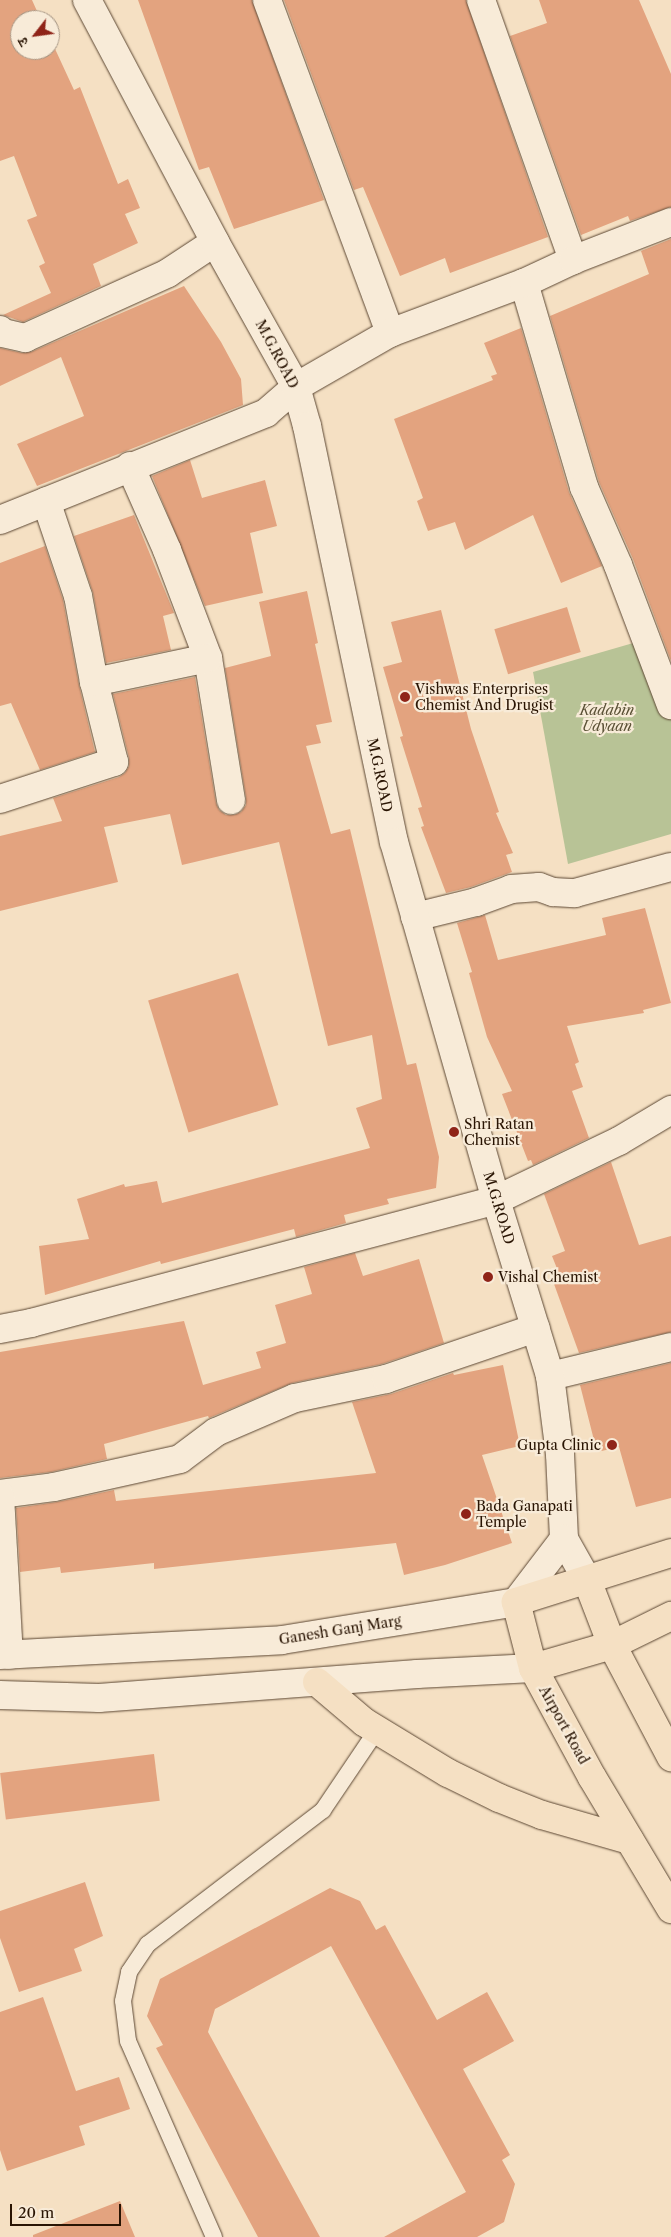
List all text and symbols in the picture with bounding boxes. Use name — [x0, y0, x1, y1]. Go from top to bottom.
north arrow — [10, 10, 60, 60]
text: उ — [13, 34, 32, 50]
street label: M.G.ROAD — [252, 317, 302, 391]
place label: Vishwas Enterprises Chemist And Drugist — [415, 681, 554, 714]
marker: Vishwas Enterprises Chemist And Drugist — [399, 691, 411, 703]
park label: Kadabin Udyaan — [580, 702, 634, 734]
street label: M.G.ROAD — [364, 736, 396, 814]
place label: Shri Ratan Chemist — [464, 1116, 534, 1148]
marker: Shri Ratan Chemist — [448, 1126, 460, 1138]
street label: M.G.ROAD — [480, 1170, 518, 1246]
place label: Vishal Chemist — [498, 1269, 598, 1285]
marker: Vishal Chemist — [482, 1271, 494, 1283]
place label: Gupta Clinic — [517, 1437, 601, 1453]
marker: Gupta Clinic — [605, 1438, 619, 1452]
place label: Bada Ganapati Temple — [476, 1498, 573, 1530]
marker: Bada Ganapati Temple — [460, 1508, 472, 1520]
street label: Ganesh Ganj Marg — [278, 1612, 402, 1648]
street label: Airport Road — [536, 1683, 592, 1767]
scale bar — [12, 2194, 124, 2226]
text: 20 m — [18, 2203, 54, 2222]

